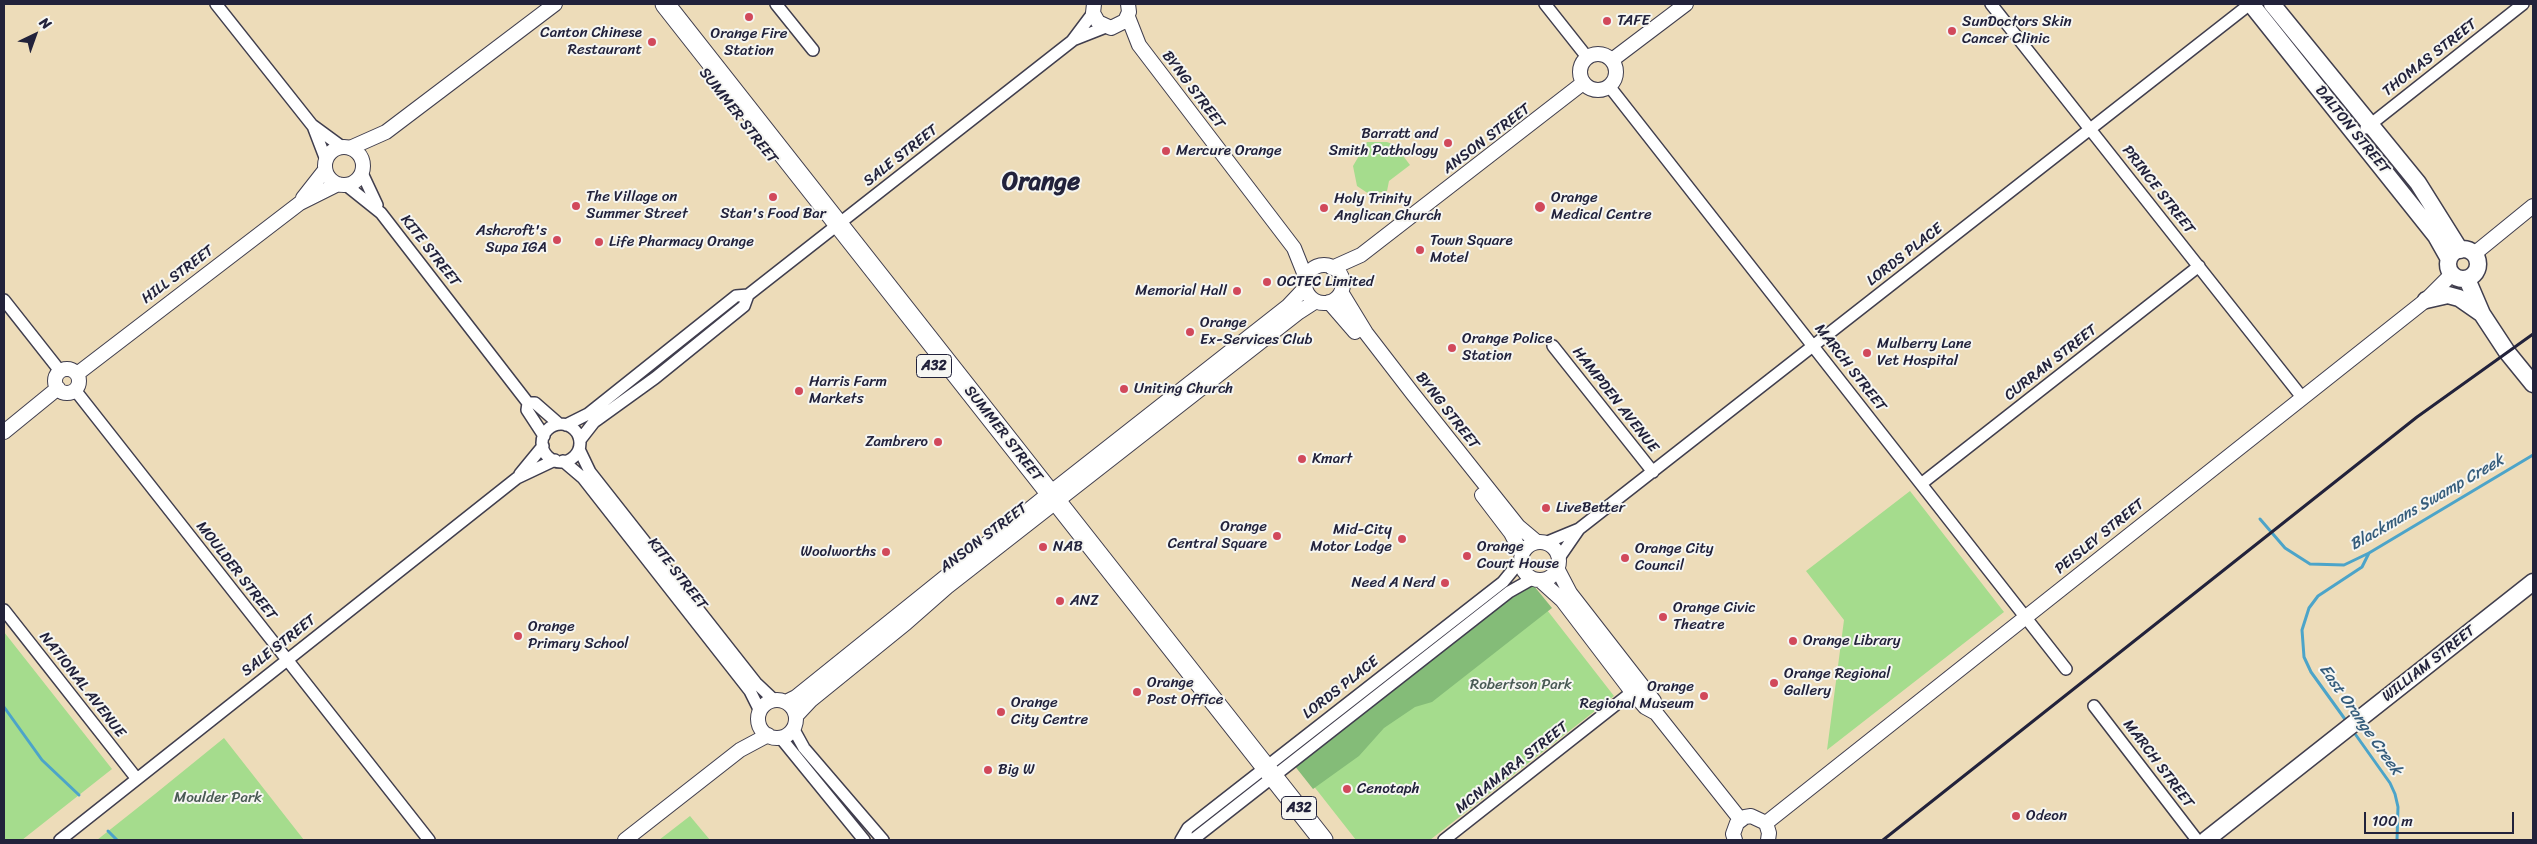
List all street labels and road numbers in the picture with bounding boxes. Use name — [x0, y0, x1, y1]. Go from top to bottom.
street label: THOMAS STREET — [2379, 15, 2481, 101]
street label: BYNG STREET — [1158, 47, 1228, 133]
street label: SUMMER STREET — [695, 64, 781, 168]
street label: DALTON STREET — [2311, 82, 2393, 178]
street label: ANSON STREET — [1440, 100, 1534, 178]
street label: SALE STREET — [860, 121, 942, 191]
street label: PRINCE STREET — [2118, 142, 2198, 238]
street label: KITE STREET — [396, 211, 464, 291]
street label: LORDS PLACE — [1864, 220, 1946, 290]
street label: HILL STREET — [138, 242, 218, 308]
street label: MARCH STREET — [1810, 321, 1890, 415]
street label: CURRAN STREET — [2001, 321, 2101, 405]
street label: HAMPDEN AVENUE — [1568, 344, 1662, 456]
road number: A32 — [916, 354, 952, 378]
street label: BYNG STREET — [1411, 369, 1483, 453]
street label: SUMMER STREET — [960, 382, 1046, 486]
street label: PEISLEY STREET — [2052, 496, 2148, 578]
street label: ANSON STREET — [937, 499, 1031, 577]
street label: MOULDER STREET — [192, 518, 280, 624]
street label: KITE STREET — [643, 534, 711, 614]
street label: SALE STREET — [238, 611, 320, 681]
street label: WILLIAM STREET — [2379, 622, 2479, 706]
street label: NATIONAL AVENUE — [35, 629, 129, 741]
street label: LORDS PLACE — [1300, 653, 1382, 723]
street label: MARCH STREET — [2119, 716, 2197, 812]
street label: MCNAMARA STREET — [1452, 718, 1572, 818]
road number: A32 — [1282, 796, 1316, 820]

